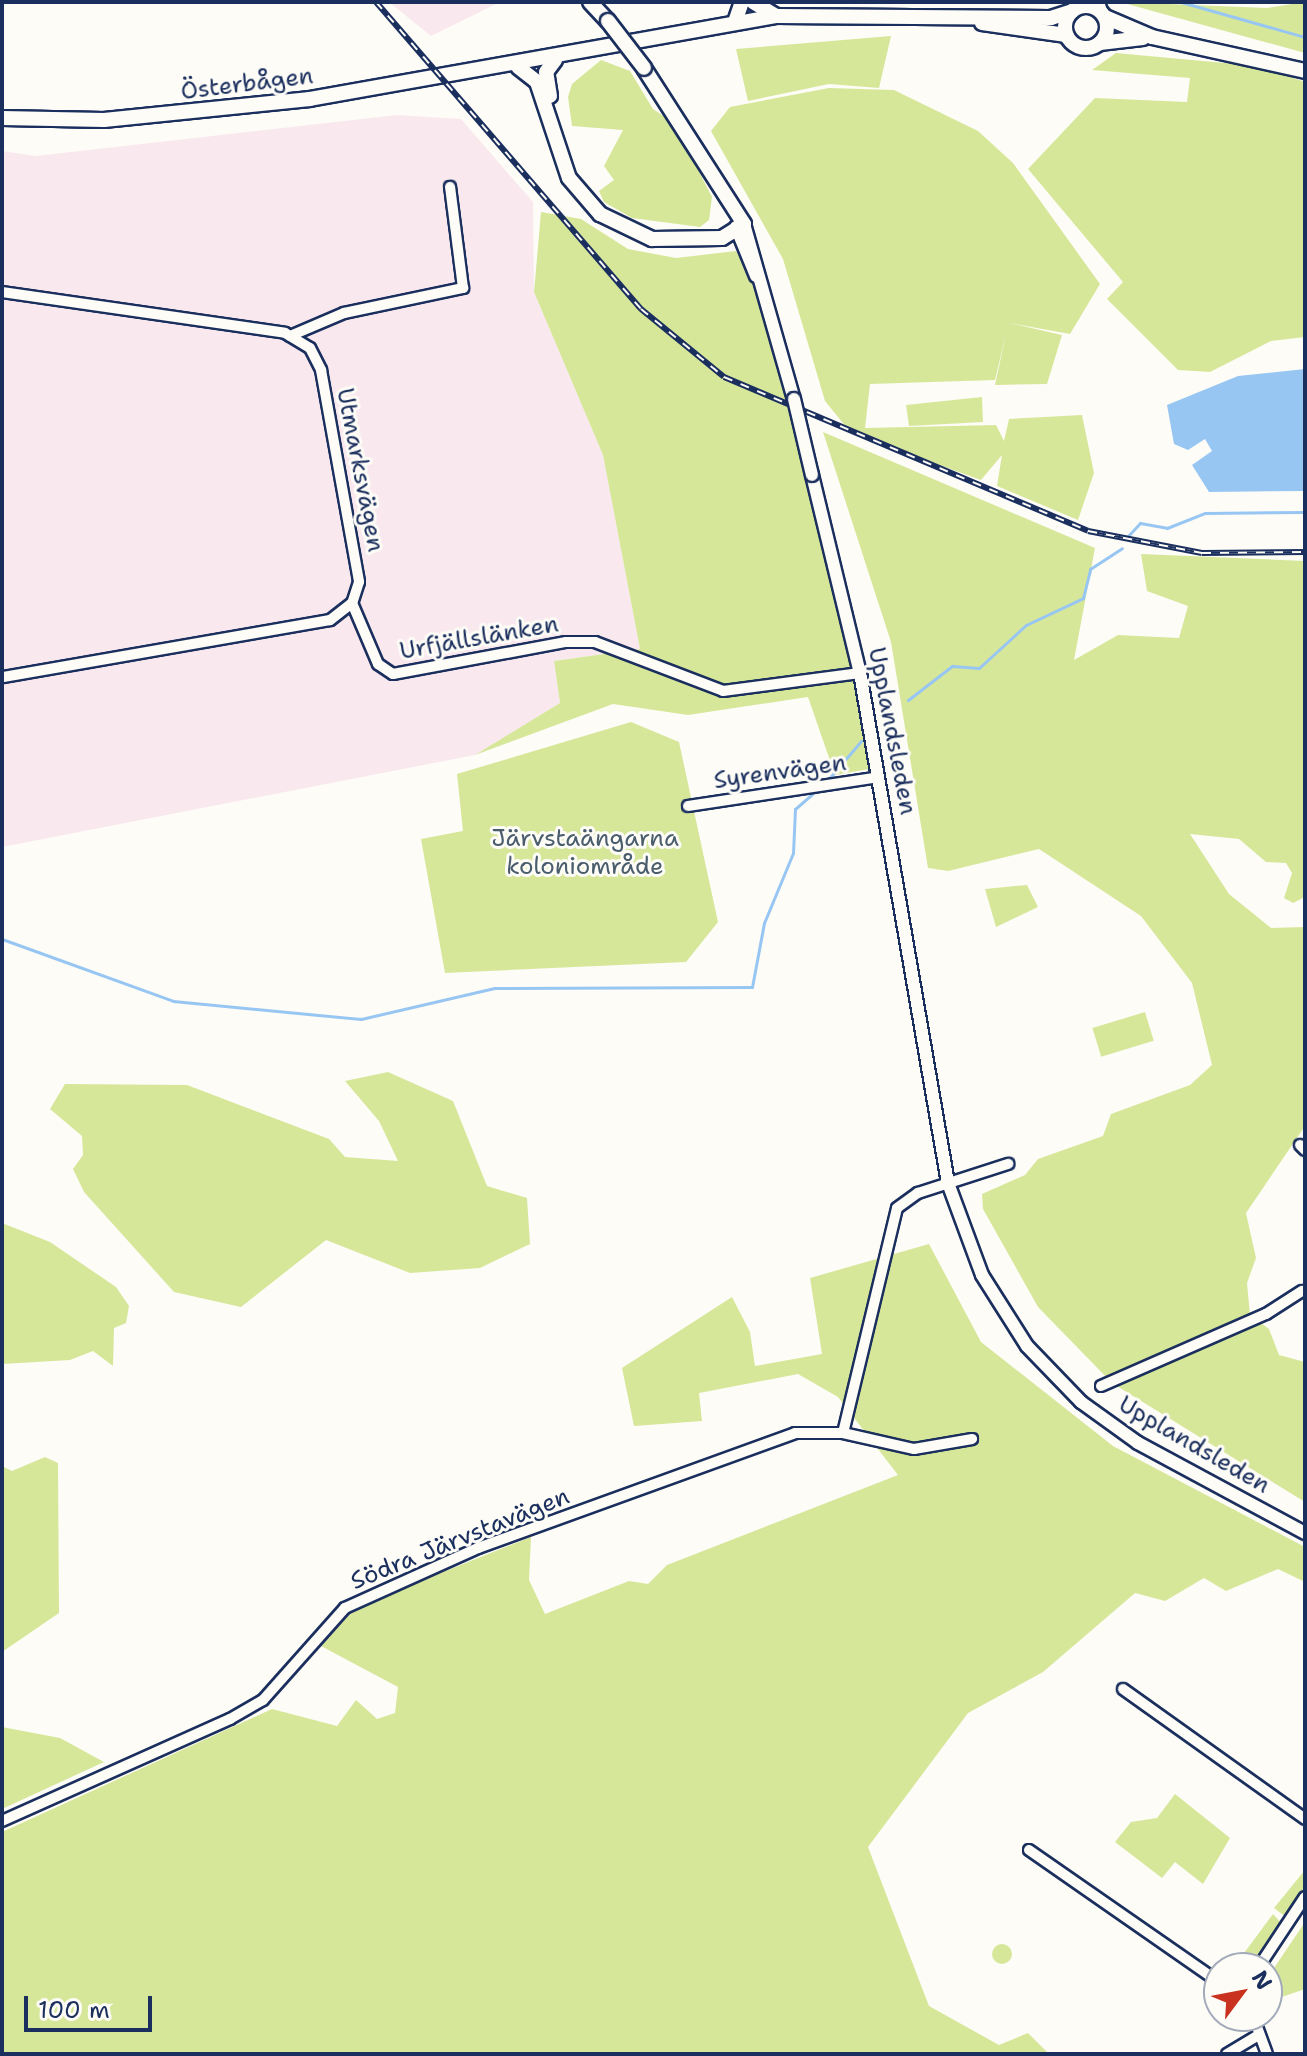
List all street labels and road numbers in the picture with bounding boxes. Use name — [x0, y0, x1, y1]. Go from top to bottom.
street label: Österbågen — [179, 62, 315, 106]
street label: Utmarksvägen — [330, 386, 390, 554]
street label: Urfjällslänken — [397, 610, 561, 666]
street label: Upplandsleden — [862, 645, 922, 817]
street label: Syrenvägen — [712, 748, 848, 796]
street label: Upplandsleden — [1113, 1390, 1275, 1500]
street label: Södra Järvstavägen — [346, 1482, 574, 1596]

